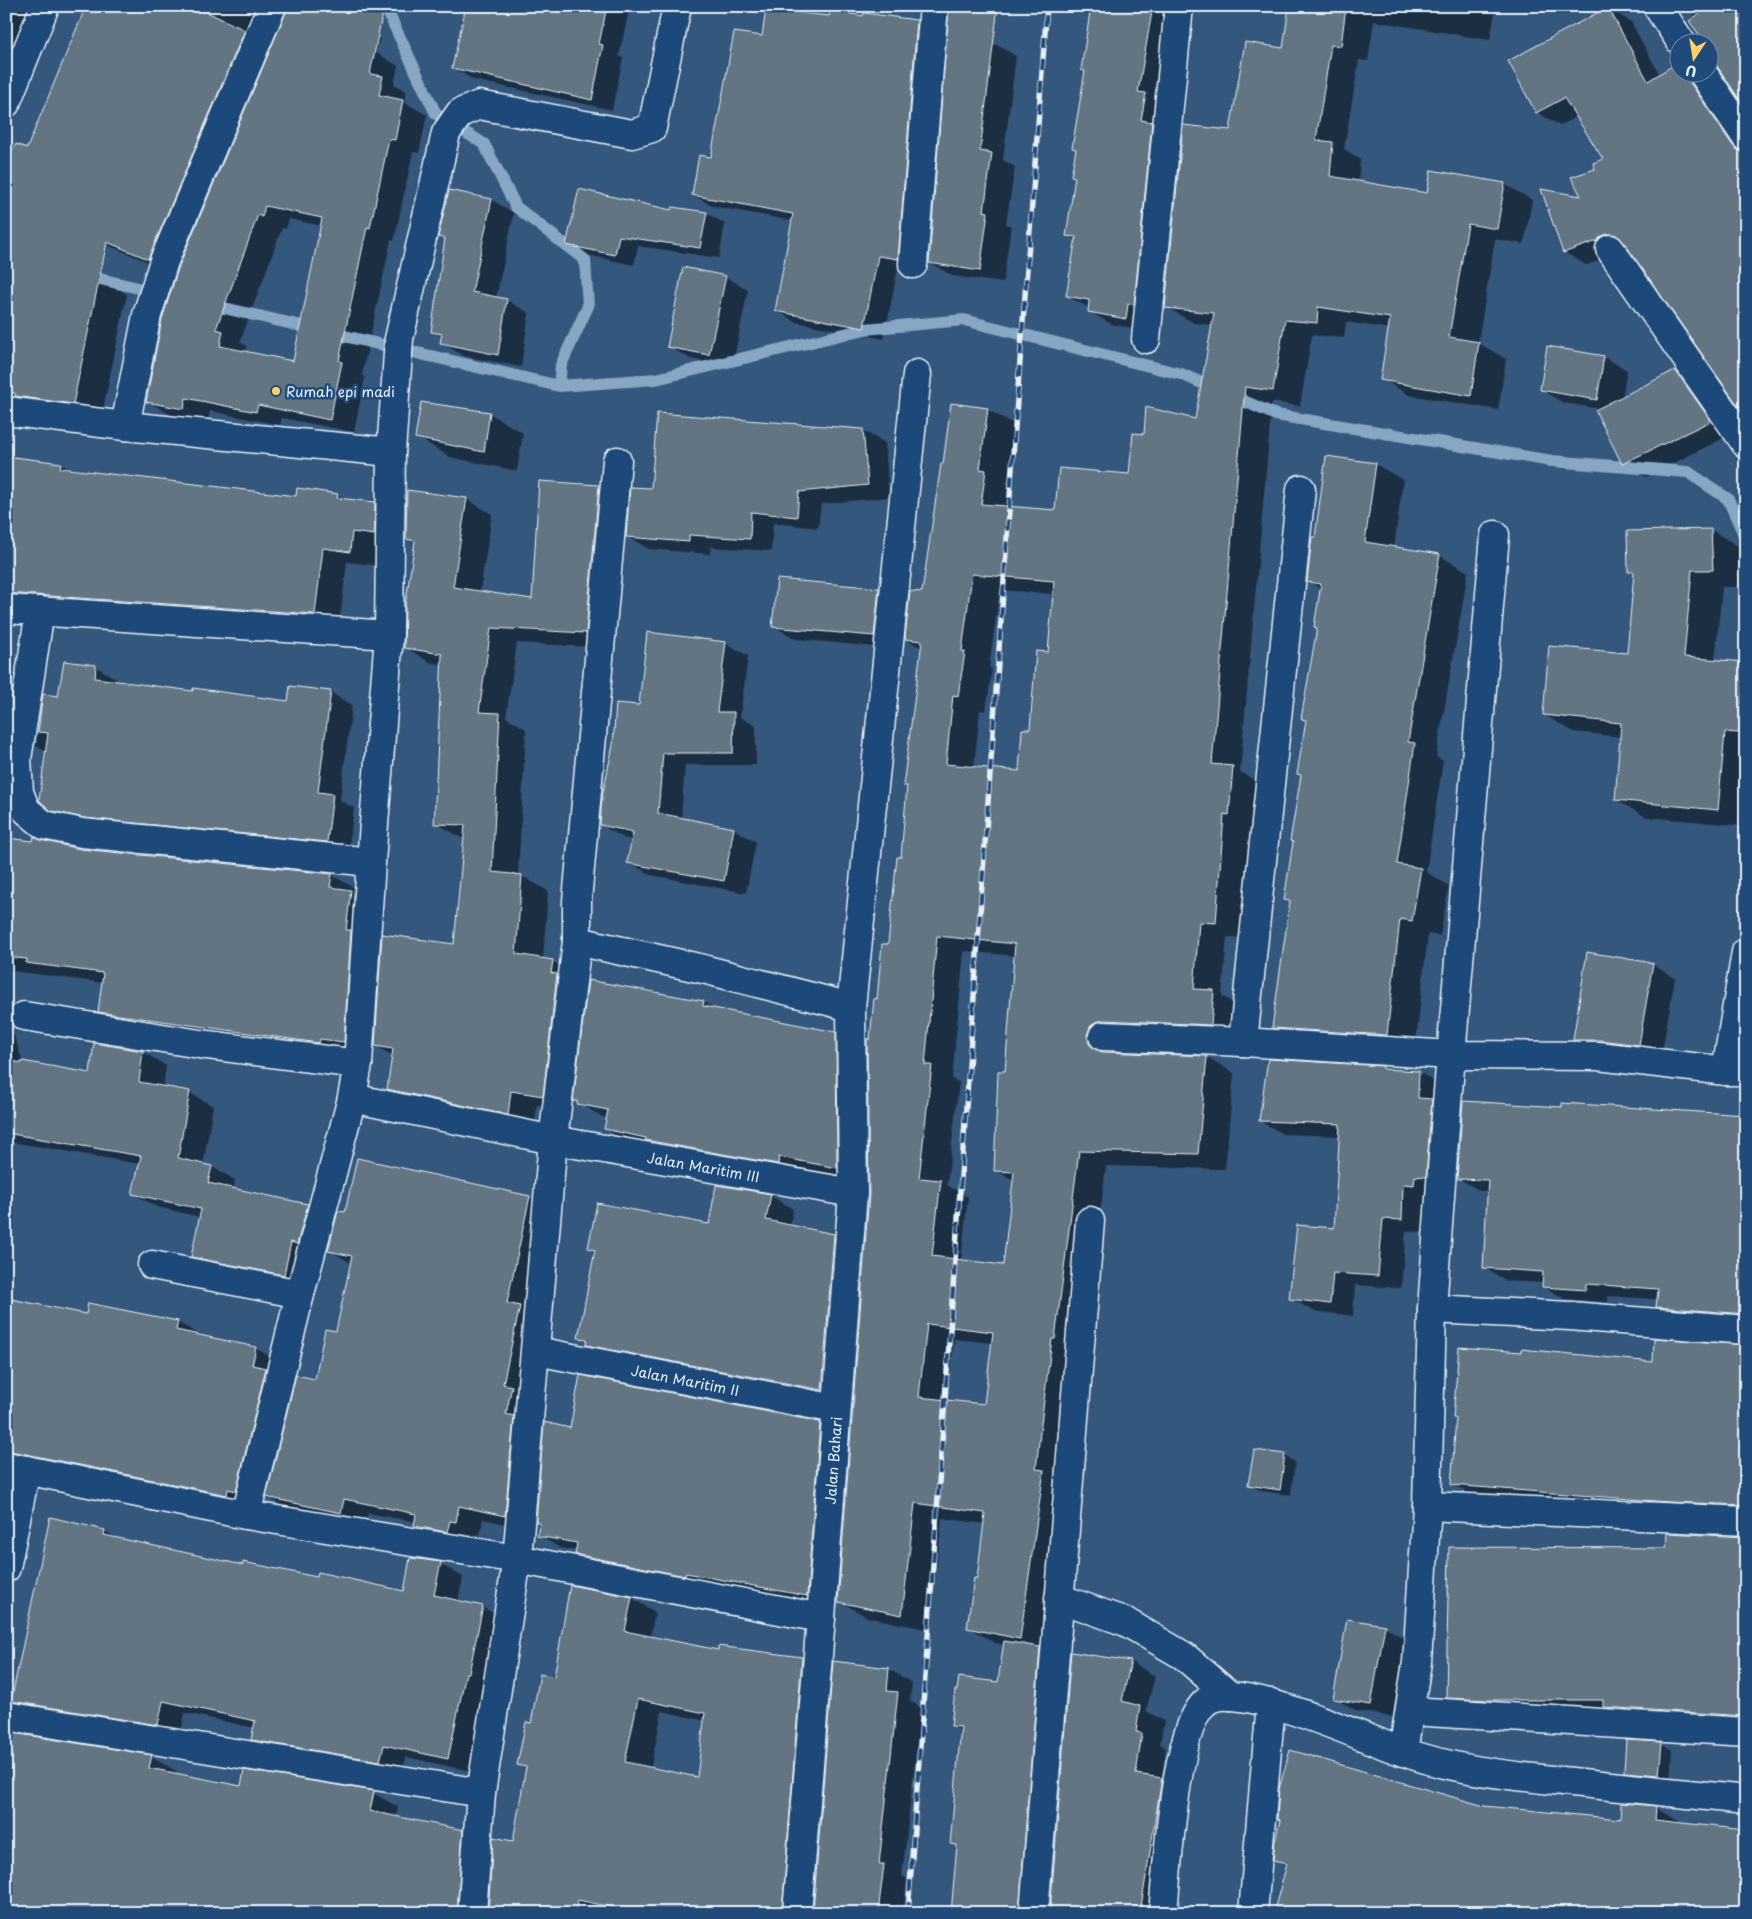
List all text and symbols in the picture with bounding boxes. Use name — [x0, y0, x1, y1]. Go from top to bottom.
north arrow — [1670, 32, 1720, 82]
text: U — [1684, 60, 1699, 83]
place label: Rumah epi madi — [286, 381, 395, 402]
marker: Rumah epi madi — [270, 385, 282, 397]
street label: Jalan Maritim III — [646, 1146, 761, 1187]
street label: Jalan Maritim II — [629, 1359, 741, 1401]
street label: Jalan Bahari — [819, 1416, 847, 1505]

